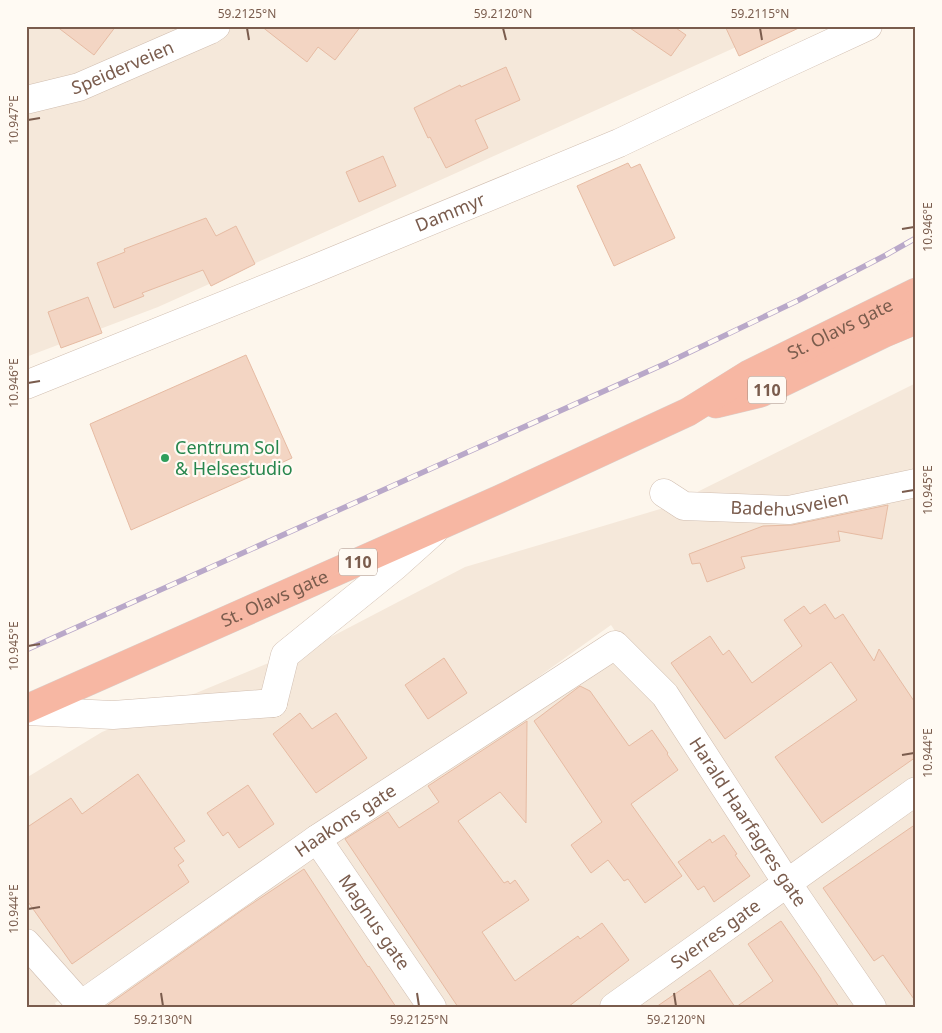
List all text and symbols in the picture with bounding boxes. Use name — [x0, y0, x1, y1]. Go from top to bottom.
text: 59.2125°N — [218, 5, 276, 22]
text: 59.2120°N — [474, 5, 532, 22]
text: 59.2115°N — [731, 5, 789, 22]
street label: Speiderveien — [69, 34, 177, 99]
text: 10.947°E — [5, 95, 22, 145]
street label: Dammyr — [411, 186, 489, 237]
text: 10.946°E — [919, 202, 936, 252]
street label: St. Olavs gate — [783, 292, 897, 364]
text: 10.946°E — [5, 358, 22, 408]
road number: 110 — [748, 376, 786, 404]
place label: Centrum Sol & Helsestudio — [175, 435, 293, 480]
marker: Centrum Sol & Helsestudio — [159, 452, 171, 464]
text: 10.945°E — [919, 465, 936, 515]
street label: Badehusveien — [730, 485, 851, 522]
road number: 110 — [339, 548, 377, 576]
street label: St. Olavs gate — [217, 564, 332, 632]
text: 10.945°E — [5, 621, 22, 671]
text: 10.944°E — [919, 728, 936, 778]
street label: Harald Haarfagres gate — [684, 732, 813, 911]
street label: Haakons gate — [290, 778, 400, 862]
street label: Magnus gate — [334, 869, 416, 974]
text: 10.944°E — [5, 884, 22, 934]
street label: Sverres gate — [665, 893, 765, 974]
text: 59.2130°N — [134, 1011, 192, 1028]
text: 59.2125°N — [390, 1011, 448, 1028]
text: 59.2120°N — [647, 1011, 705, 1028]

